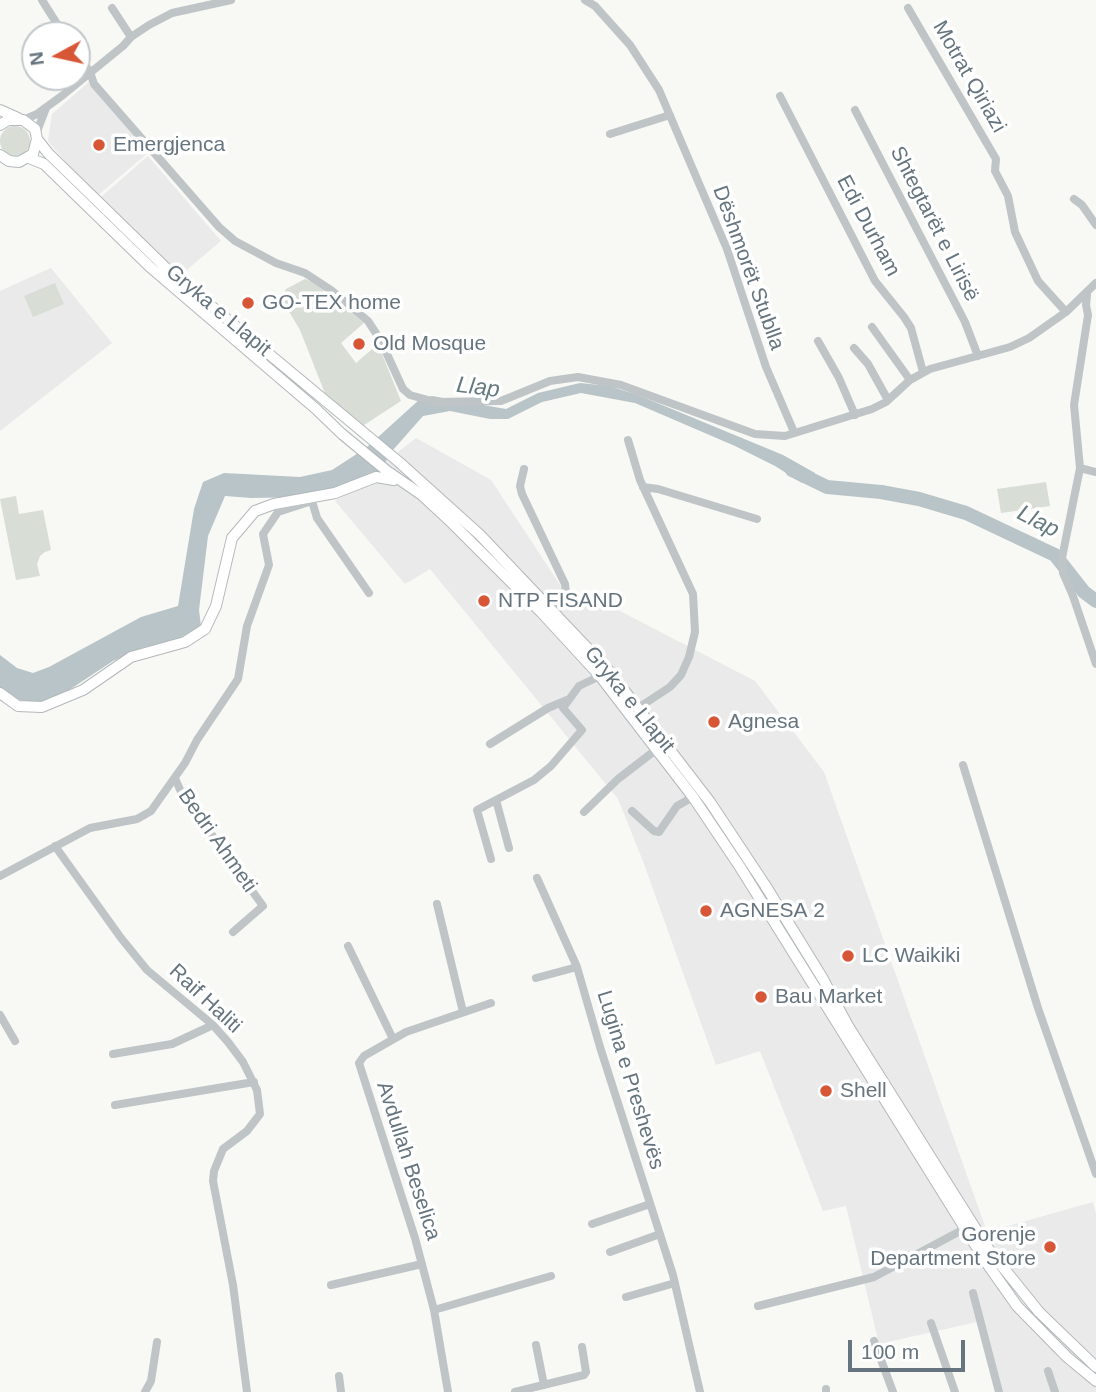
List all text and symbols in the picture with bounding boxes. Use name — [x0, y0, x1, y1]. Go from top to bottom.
street label: Motrat Qiriazi — [927, 17, 1011, 137]
north arrow — [21, 21, 91, 91]
text: N — [25, 50, 48, 67]
place label: Emergjenca — [113, 132, 225, 158]
marker: Emergjenca — [91, 137, 107, 153]
street label: Shtegtarët e Lirisë — [884, 142, 984, 306]
street label: Edi Durham — [831, 171, 905, 281]
street label: Dëshmorët Stublla — [707, 183, 789, 353]
street label: Gryka e Llapit — [160, 260, 276, 362]
place label: GO-TEX home — [262, 290, 401, 316]
marker: GO-TEX home — [240, 295, 256, 311]
place label: Old Mosque — [373, 331, 486, 357]
marker: Old Mosque — [351, 336, 367, 352]
water label: Llap — [455, 372, 501, 404]
water label: Llap — [1012, 500, 1064, 544]
place label: NTP FISAND — [498, 588, 623, 614]
marker: NTP FISAND — [476, 593, 492, 609]
street label: Gryka e Llapit — [578, 642, 680, 758]
place label: Agnesa — [728, 709, 799, 735]
marker: Agnesa — [706, 714, 722, 730]
street label: Bedri Ahmeti — [172, 785, 262, 897]
place label: AGNESA 2 — [720, 898, 825, 924]
marker: AGNESA 2 — [698, 903, 714, 919]
place label: LC Waikiki — [862, 943, 960, 969]
marker: LC Waikiki — [840, 948, 856, 964]
street label: Raif Haliti — [164, 959, 246, 1039]
place label: Bau Market — [775, 984, 882, 1010]
street label: Lugina e Preshevës — [591, 988, 669, 1172]
marker: Bau Market — [753, 989, 769, 1005]
street label: Avdullah Beselica — [370, 1078, 446, 1244]
place label: Shell — [840, 1078, 887, 1104]
marker: Shell — [818, 1083, 834, 1099]
place label: Gorenje Department Store — [870, 1222, 1036, 1272]
marker: Gorenje Department Store — [1042, 1239, 1058, 1255]
scale bar — [851, 1326, 968, 1370]
text: 100 m — [861, 1340, 919, 1363]

